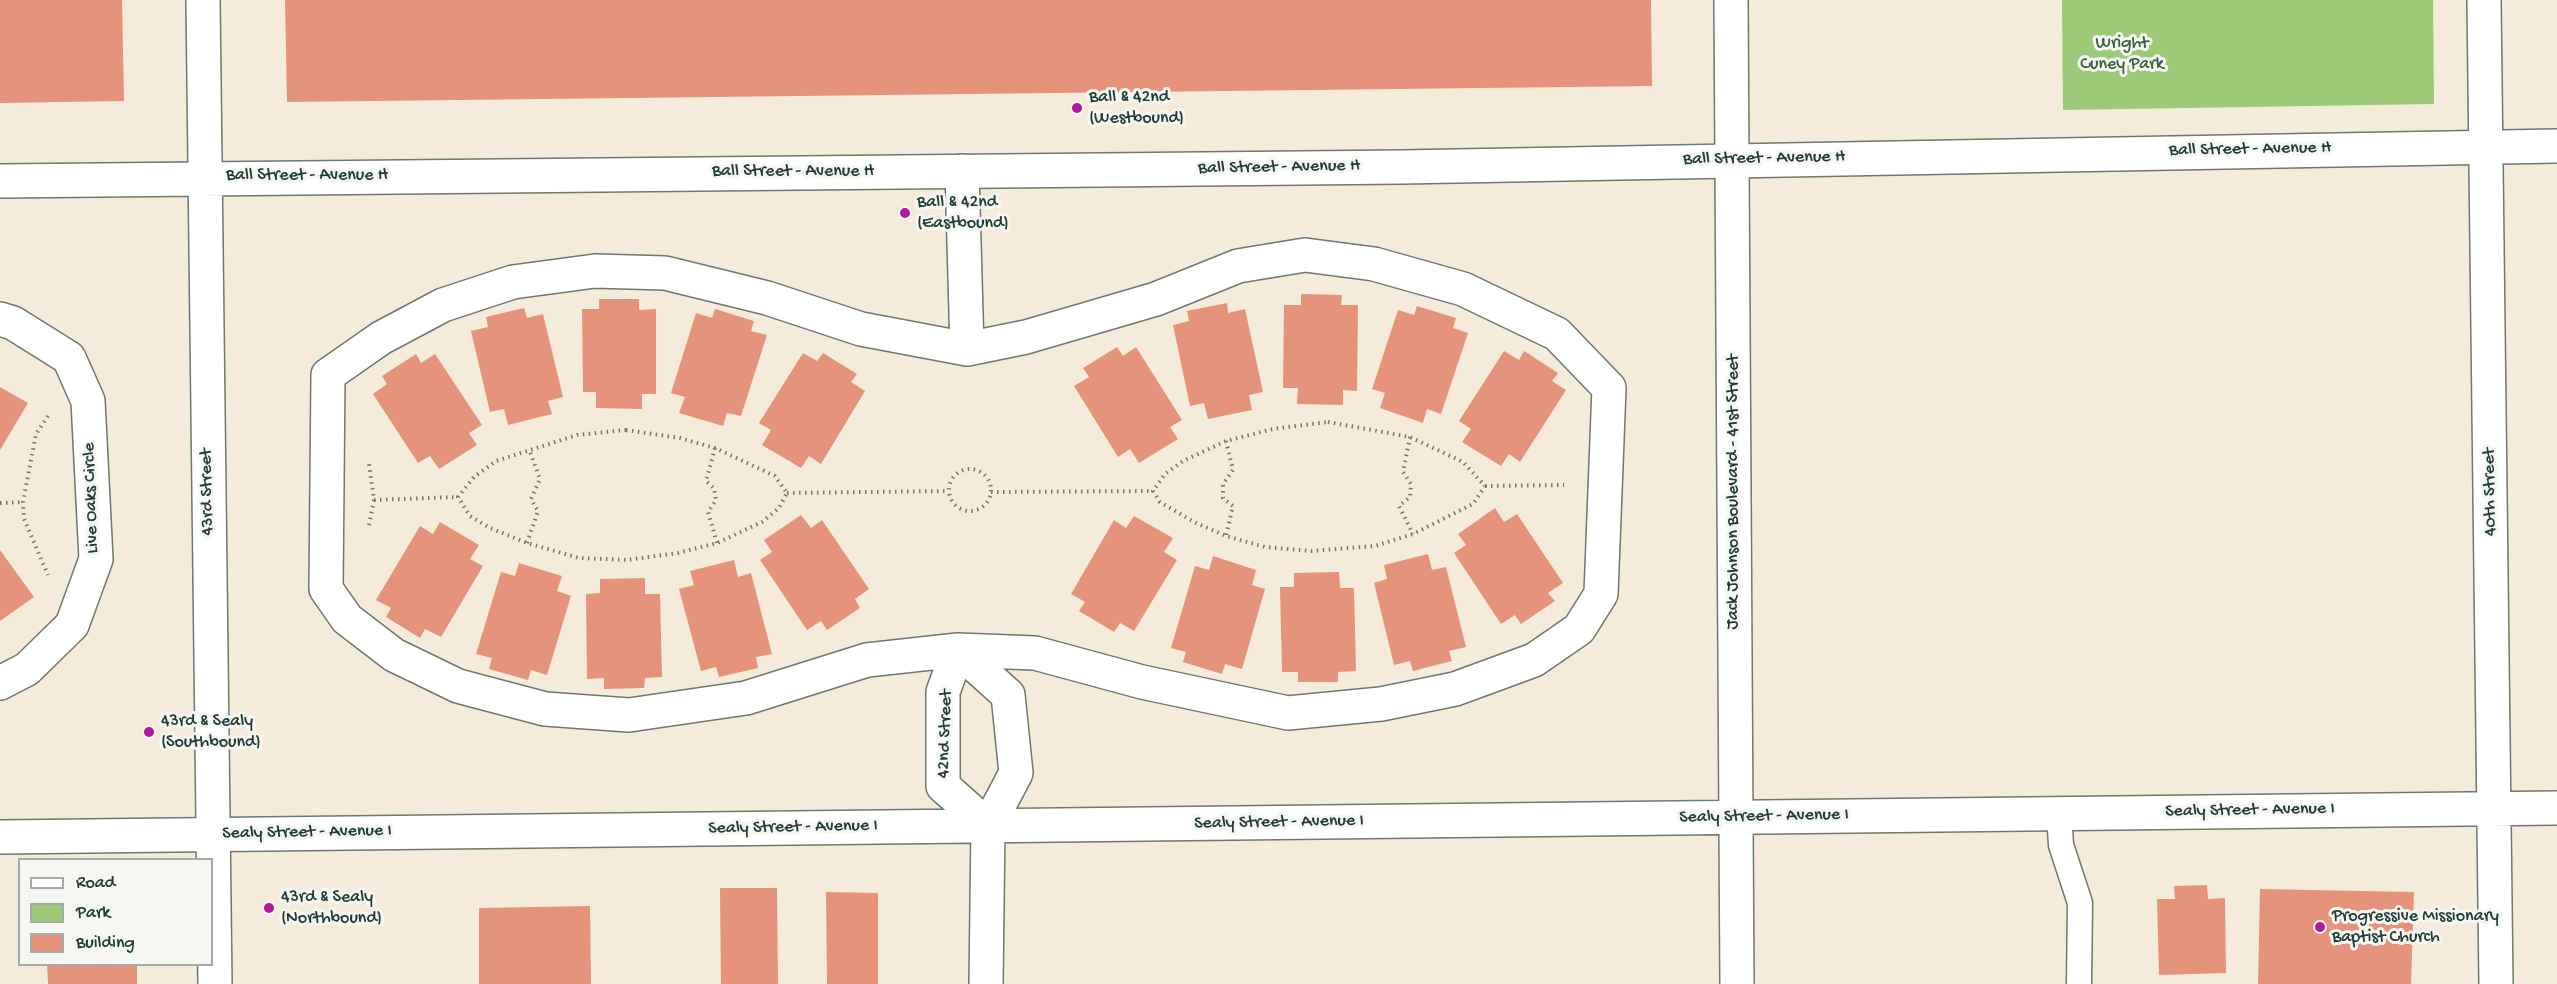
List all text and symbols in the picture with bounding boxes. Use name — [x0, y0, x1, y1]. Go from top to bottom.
park label: Wright Cuney Park — [2080, 33, 2164, 76]
place label: Ball & 42nd (Westbound) — [1089, 87, 1184, 130]
marker: Ball & 42nd (Westbound) — [1070, 101, 1084, 115]
street label: Ball Street - Avenue H — [2169, 138, 2331, 162]
street label: Ball Street - Avenue H — [1683, 147, 1845, 171]
street label: Ball Street - Avenue H — [1198, 156, 1360, 180]
street label: Ball Street - Avenue H — [712, 161, 874, 183]
street label: Ball Street - Avenue H — [226, 165, 388, 187]
place label: Ball & 42nd (Eastbound) — [917, 192, 1009, 234]
marker: Ball & 42nd (Eastbound) — [898, 206, 912, 220]
street label: Jack Johnson Boulevard - 41st Street — [1723, 354, 1745, 630]
street label: Live Oaks Circle — [79, 442, 105, 554]
street label: 43rd Street — [196, 448, 220, 536]
street label: 40th Street — [2479, 448, 2503, 536]
street label: 42nd Street — [934, 689, 958, 779]
place label: 43rd & Sealy (Southbound) — [161, 711, 261, 754]
marker: 43rd & Sealy (Southbound) — [142, 725, 156, 739]
street label: Sealy Street - Avenue I — [2165, 799, 2335, 823]
street label: Sealy Street - Avenue I — [1679, 805, 1849, 829]
street label: Sealy Street - Avenue I — [1194, 811, 1364, 835]
street label: Sealy Street - Avenue I — [708, 816, 878, 840]
street label: Sealy Street - Avenue I — [222, 821, 392, 845]
legend — [18, 858, 213, 966]
text: Road — [76, 873, 115, 894]
place label: 43rd & Sealy (Northbound) — [281, 887, 382, 930]
marker: 43rd & Sealy (Northbound) — [262, 901, 276, 915]
text: Park — [76, 903, 110, 924]
place label: Progressive Missionary Baptist Church — [2332, 906, 2499, 948]
marker: Progressive Missionary Baptist Church — [2313, 920, 2327, 934]
text: Building — [76, 933, 135, 954]

